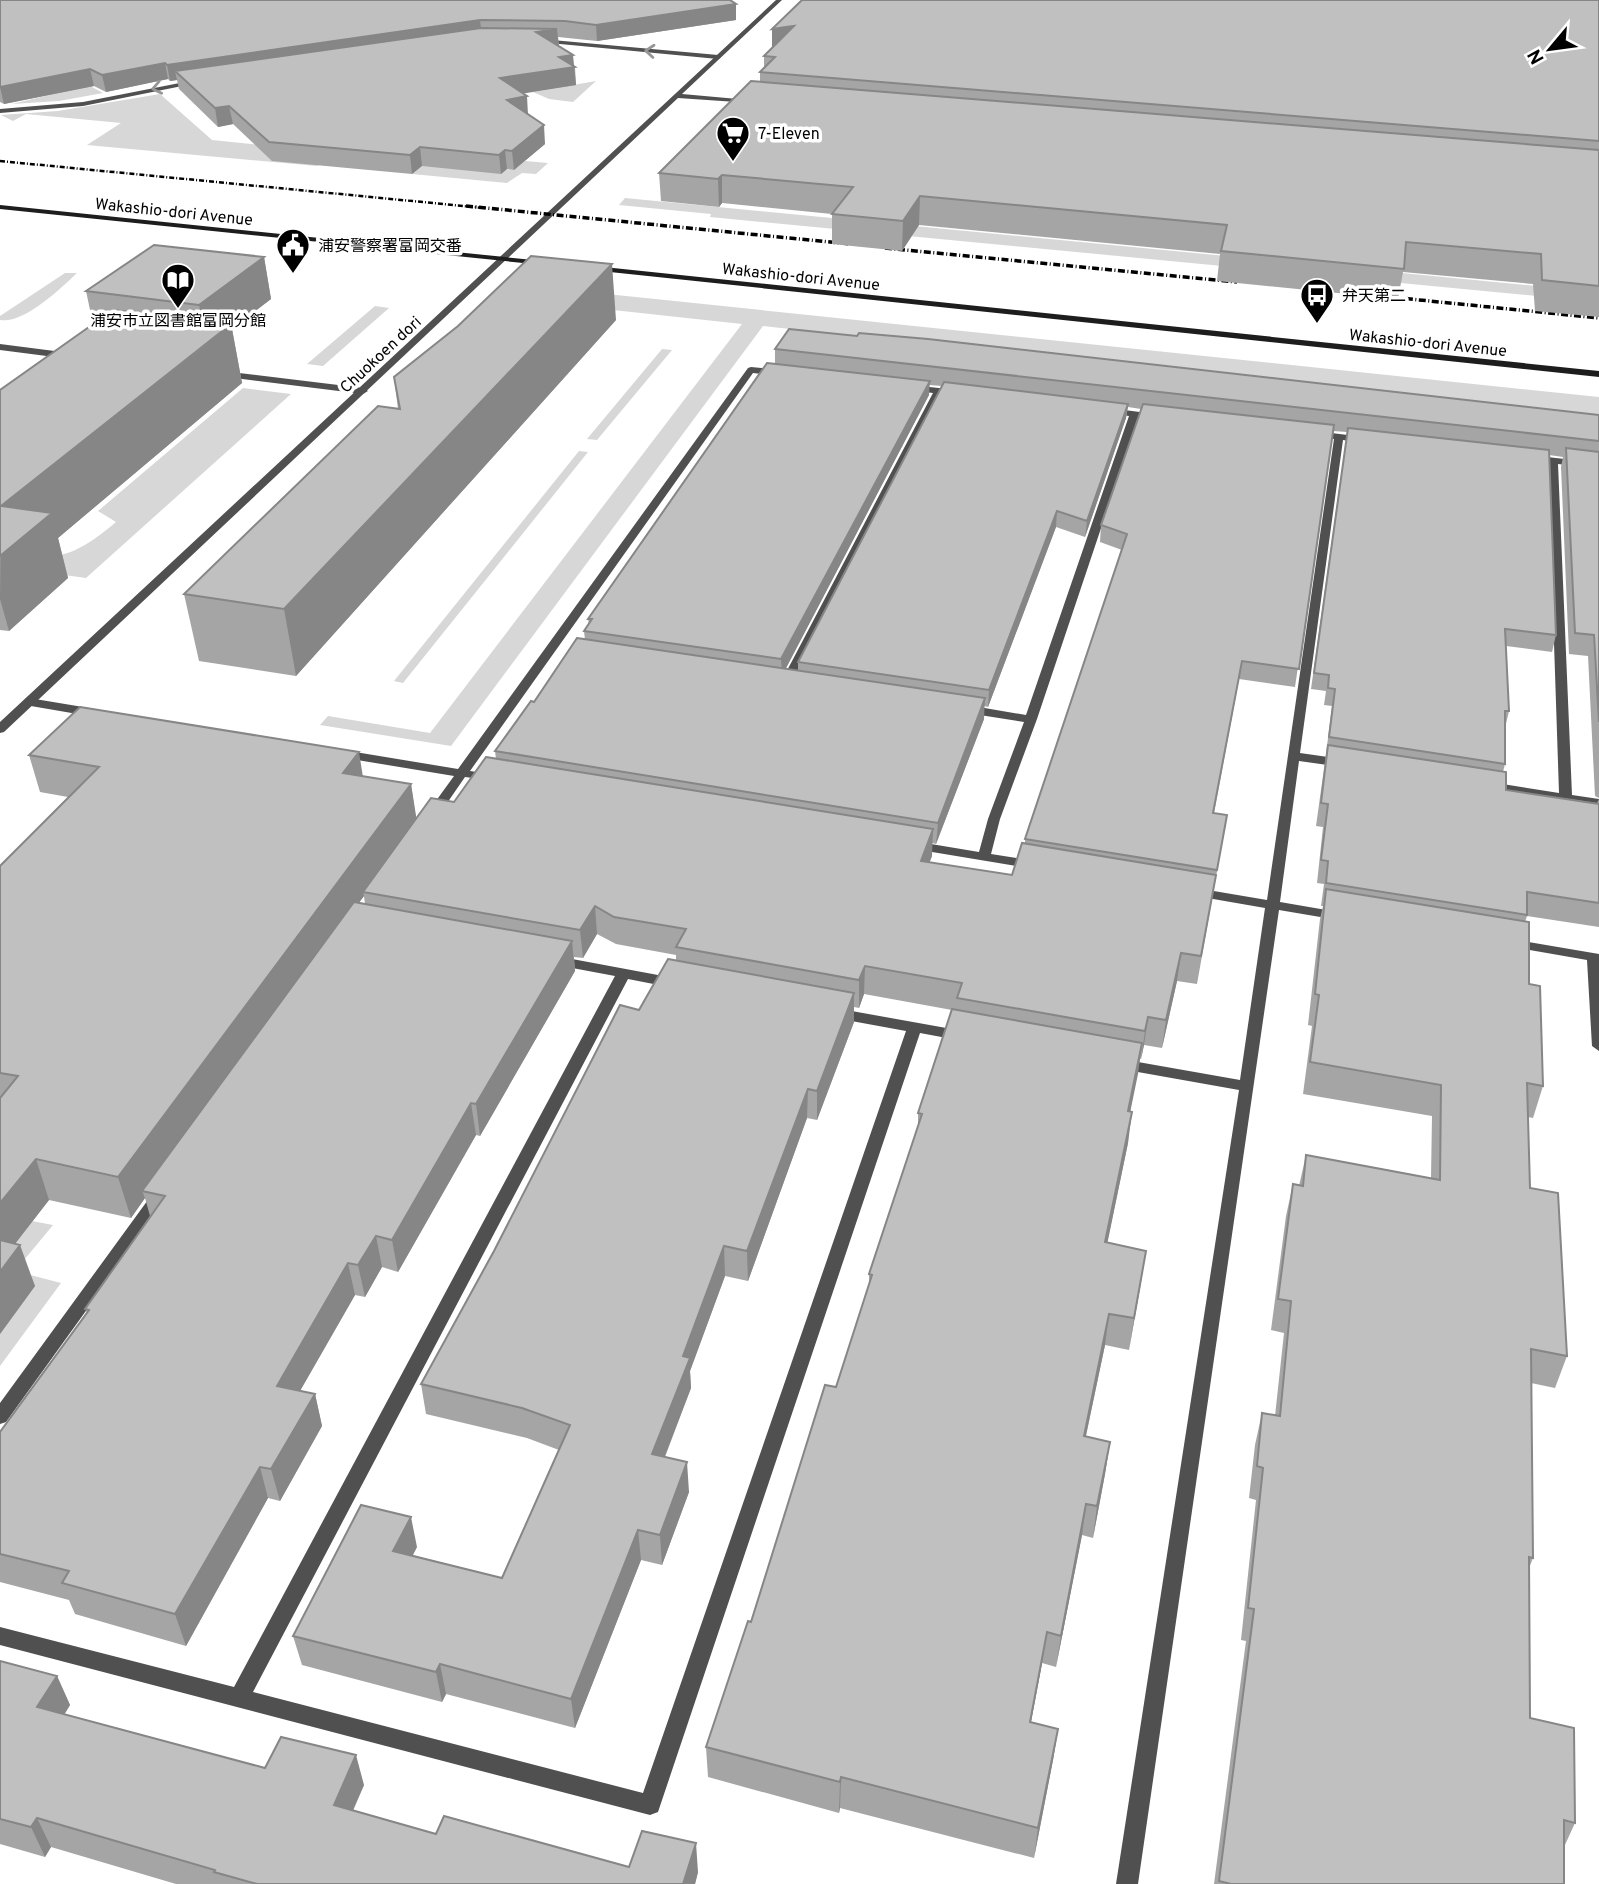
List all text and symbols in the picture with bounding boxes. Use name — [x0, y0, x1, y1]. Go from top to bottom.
north arrow — [1515, 14, 1585, 84]
one-way arrow — [644, 44, 655, 59]
text: N — [1523, 44, 1551, 68]
one-way arrow — [151, 80, 163, 95]
supermarket icon: 7-Eleven — [714, 114, 752, 163]
place label: 7-Eleven — [758, 125, 820, 145]
street label: Wakashio-dori Avenue — [94, 195, 254, 231]
public building icon: 浦安警察署富岡交番 — [274, 226, 312, 275]
place label: 浦安警察署富岡交番 — [318, 237, 462, 257]
street label: Wakashio-dori Avenue — [721, 260, 881, 296]
library icon: 浦安市立図書館富岡分館 — [159, 261, 197, 310]
bus stop icon: 弁天第二 — [1298, 276, 1336, 325]
place label: 弁天第二 — [1342, 287, 1406, 307]
place label: 浦安市立図書館富岡分館 — [90, 312, 266, 332]
street label: Chuokoen dori — [337, 313, 426, 398]
street label: Wakashio-dori Avenue — [1348, 326, 1508, 362]

